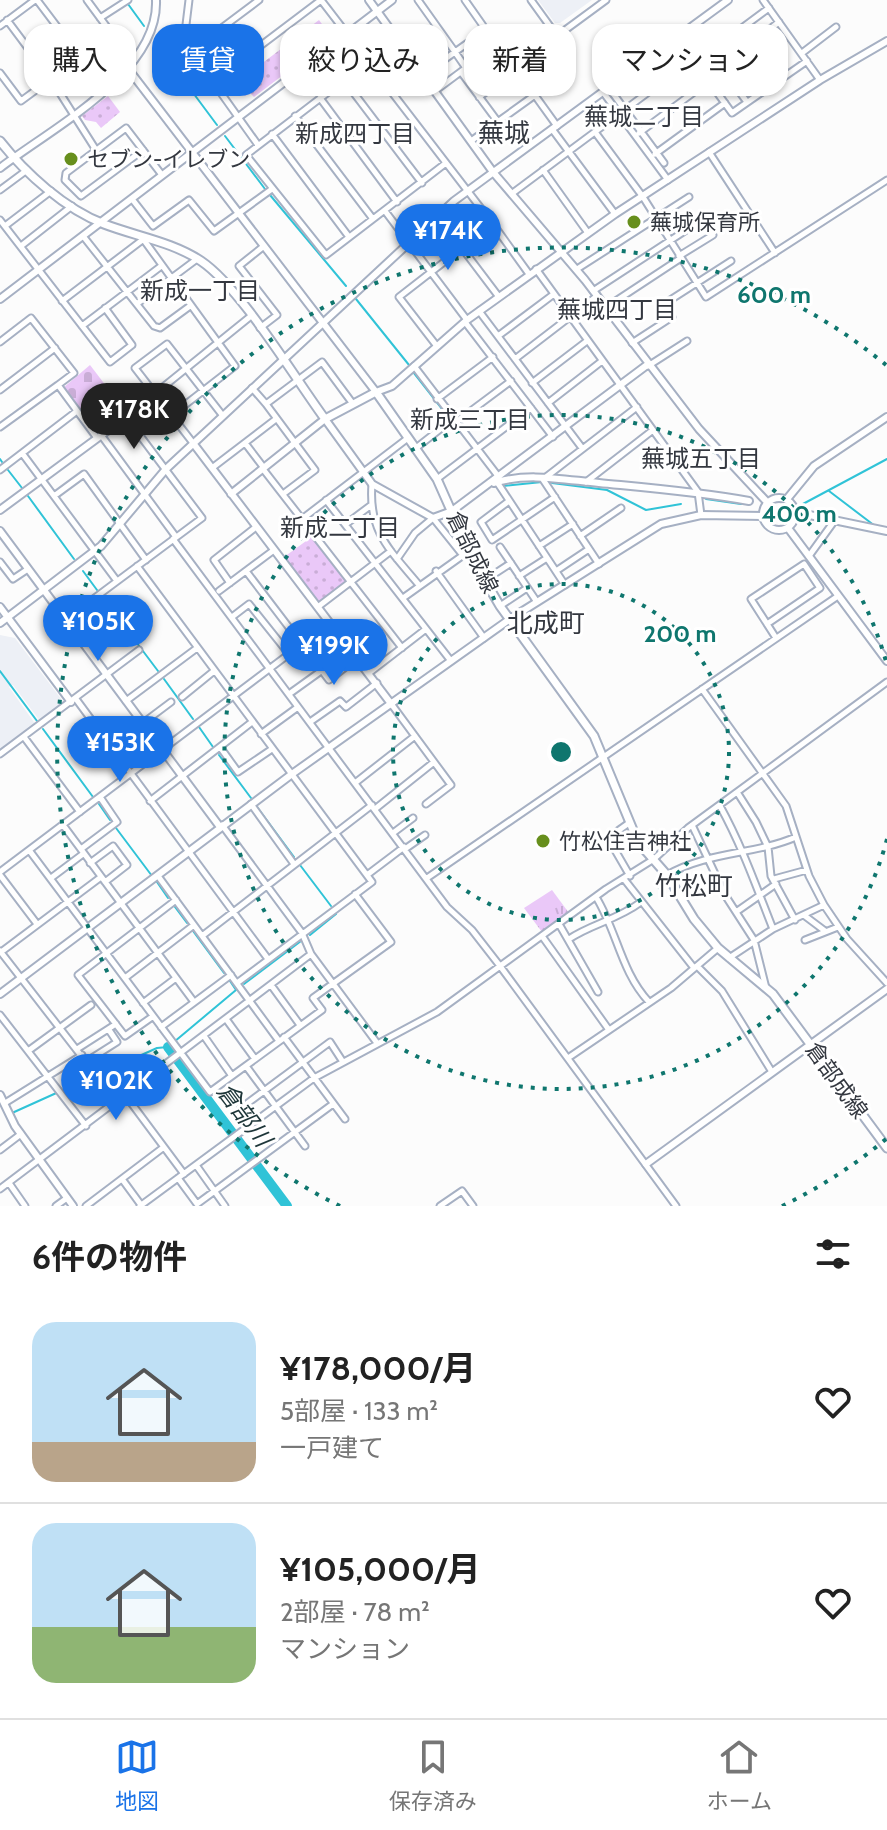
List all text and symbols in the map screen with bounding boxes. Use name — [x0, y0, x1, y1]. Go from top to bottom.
chip: 購入 — [24, 24, 136, 96]
chip: 賃貸 — [152, 24, 264, 96]
chip: 絞り込み — [280, 24, 448, 96]
chip: 新着 — [464, 24, 576, 96]
chip: マンション — [592, 24, 788, 96]
district label: 蕪城二丁目 — [584, 102, 704, 131]
district label: 蕪城 — [478, 117, 530, 149]
district label: 新成四丁目 — [295, 119, 415, 148]
place label: セブン-イレブン — [87, 146, 250, 173]
marker: セブン-イレブン — [62, 150, 80, 168]
pin: ¥174K — [392, 204, 504, 272]
place label: 蕪城保育所 — [650, 209, 760, 236]
marker: 蕪城保育所 — [625, 213, 643, 231]
text: ¥174K — [413, 214, 483, 246]
district label: 新成一丁目 — [140, 276, 260, 305]
text: 600 m — [737, 280, 811, 309]
district label: 蕪城四丁目 — [557, 295, 677, 324]
pin: ¥178K — [78, 383, 190, 451]
text: ¥178K — [99, 393, 169, 425]
district label: 新成三丁目 — [410, 405, 530, 434]
district label: 蕪城五丁目 — [641, 444, 761, 473]
text: 400 m — [761, 499, 837, 528]
street label: 倉部成線 — [441, 507, 504, 598]
district label: 新成二丁目 — [280, 513, 400, 542]
pin: ¥105K — [42, 595, 154, 663]
text: ¥105K — [61, 605, 135, 637]
district label: 北成町 — [507, 607, 585, 639]
pin: ¥199K — [278, 619, 390, 687]
text: 200 m — [644, 619, 716, 648]
text: ¥199K — [299, 629, 369, 661]
pin: ¥153K — [64, 716, 176, 784]
text: ¥153K — [85, 726, 155, 758]
centre of rings — [547, 738, 575, 766]
place label: 竹松住吉神社 — [559, 828, 691, 855]
marker: 竹松住吉神社 — [534, 832, 552, 850]
district label: 竹松町 — [655, 870, 733, 902]
street label: 倉部成線 — [800, 1037, 873, 1124]
pin: ¥102K — [60, 1054, 172, 1122]
text: ¥102K — [79, 1064, 153, 1096]
water label: 倉部川 — [211, 1077, 279, 1155]
icon: filters — [811, 1232, 855, 1276]
text: 6件の物件 — [32, 1236, 187, 1278]
text: ¥178,000/月 — [280, 1347, 476, 1389]
icon: home — [96, 1354, 192, 1450]
icon: heart — [811, 1380, 855, 1424]
text: 5部屋 · 133 m² — [280, 1395, 438, 1427]
text: 一戸建て — [280, 1432, 384, 1464]
text: ¥105,000/月 — [280, 1548, 481, 1590]
icon: home — [96, 1555, 192, 1651]
icon: heart — [811, 1581, 855, 1625]
text: 2部屋 · 78 m² — [280, 1596, 430, 1628]
text: マンション — [280, 1633, 410, 1665]
tab: 地図 — [115, 1735, 159, 1815]
tab: 保存済み — [389, 1735, 477, 1815]
tab: ホーム — [707, 1735, 772, 1815]

